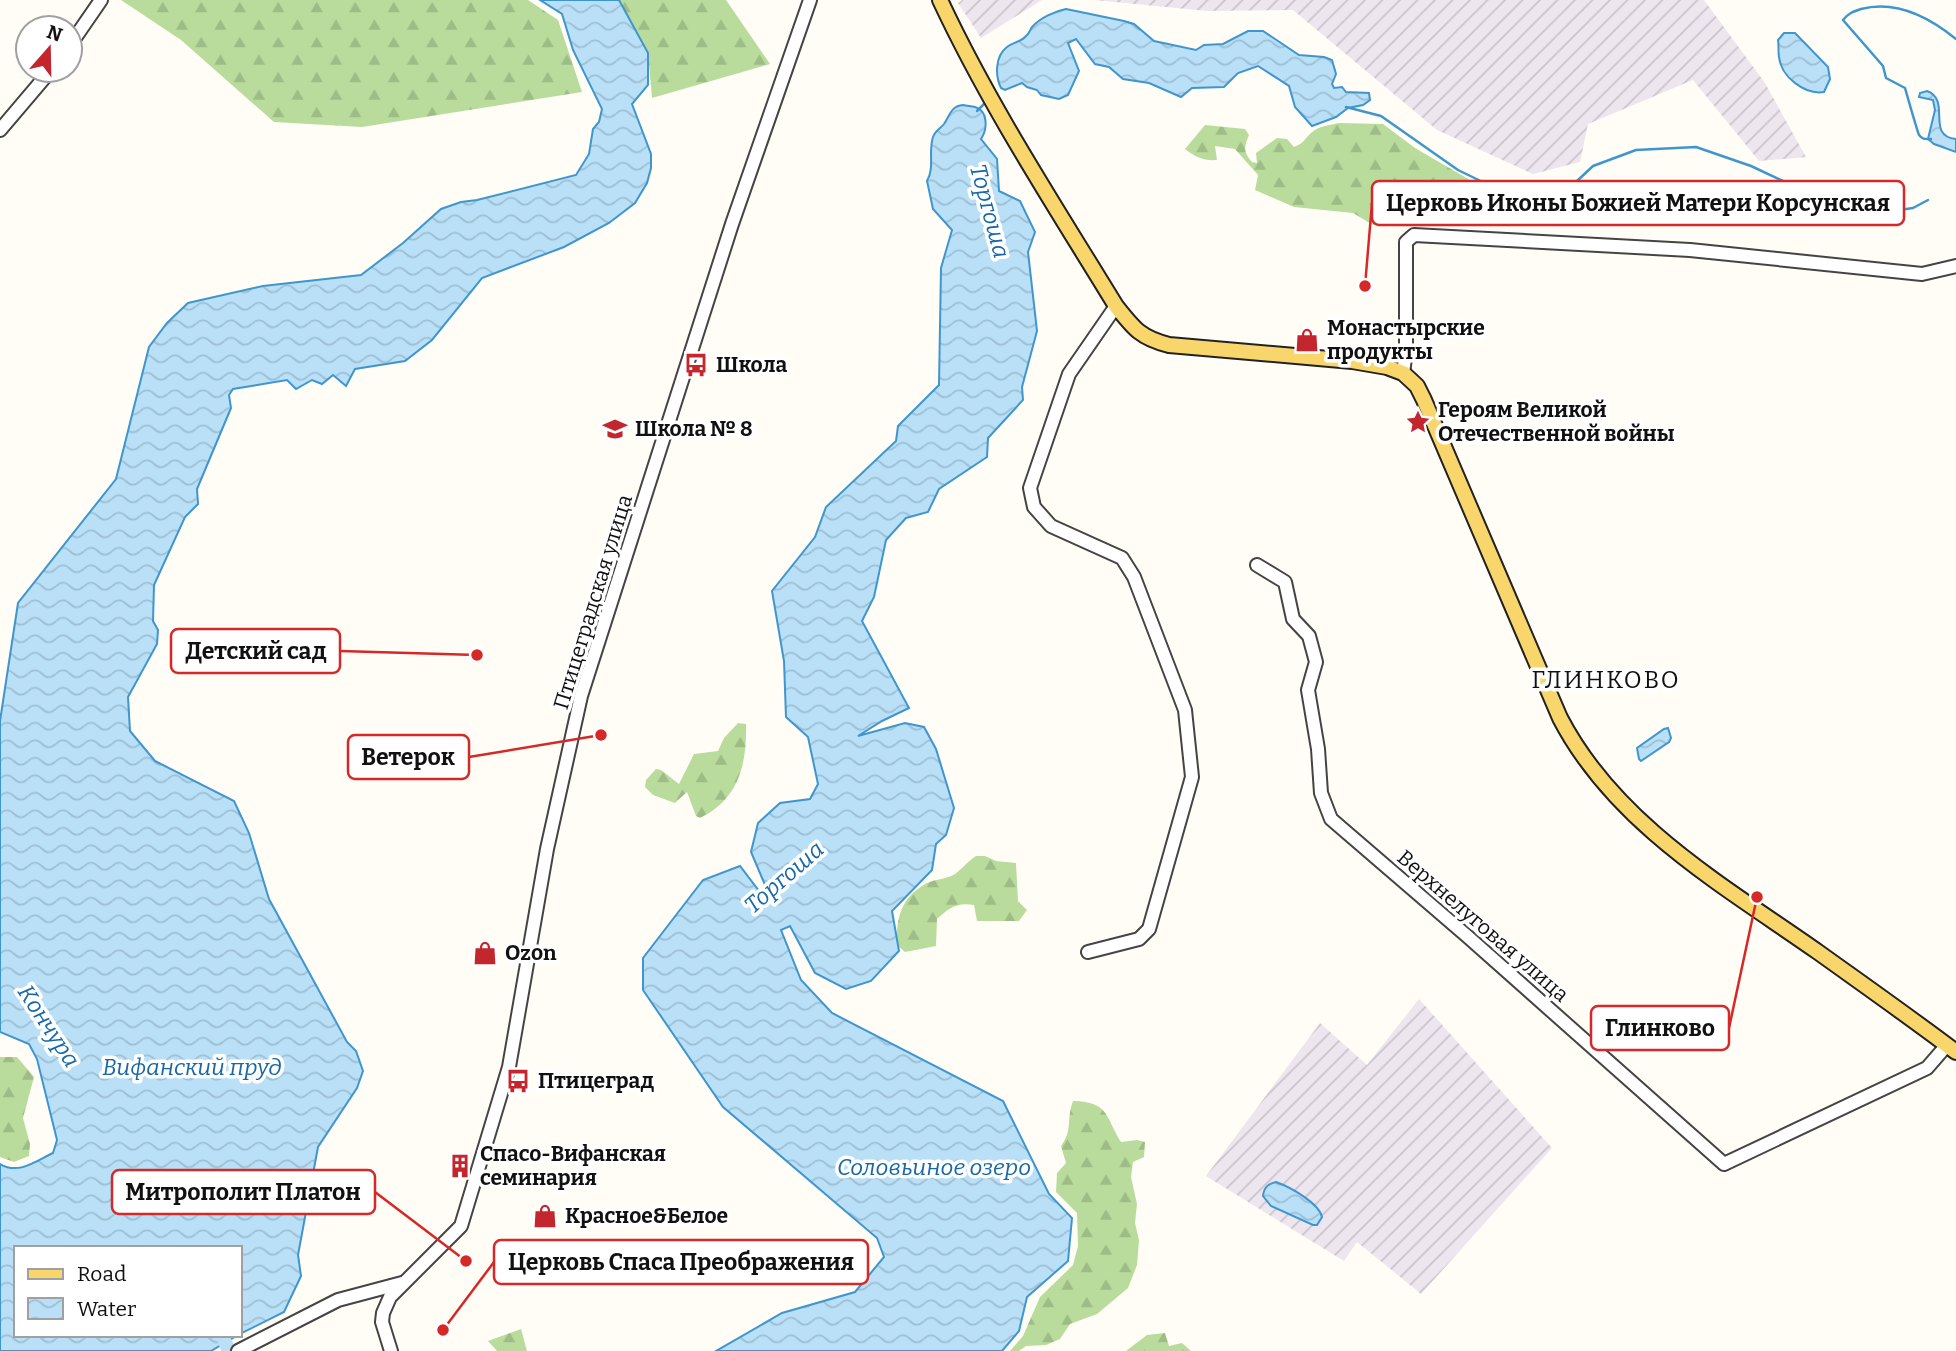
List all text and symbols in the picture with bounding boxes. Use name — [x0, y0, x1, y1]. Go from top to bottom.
north arrow — [14, 14, 84, 84]
text: N — [44, 20, 66, 47]
water label: Торгоша — [964, 161, 1016, 261]
callout: Церковь Иконы Божией Матери Корсунская — [1372, 181, 1904, 225]
text: Церковь Иконы Божией Матери Корсунская — [1386, 189, 1890, 217]
place label: Монастырские продукты — [1327, 315, 1485, 365]
shop icon: Монастырские продукты — [1293, 326, 1321, 354]
bus stop icon: Школа — [682, 351, 710, 379]
place label: Школа — [716, 352, 788, 378]
place label: Героям Великой Отечественной войны — [1438, 397, 1675, 447]
place icon: Героям Великой Отечественной войны — [1404, 408, 1432, 436]
school or university icon: Школа № 8 — [601, 415, 629, 443]
place label: Школа № 8 — [635, 416, 753, 442]
street label: Птицеградская улица — [548, 491, 638, 713]
callout: Детский сад — [171, 629, 340, 673]
text: Детский сад — [186, 637, 327, 665]
district label: ГЛИНКОВО — [1531, 666, 1681, 694]
callout: Ветерок — [348, 735, 469, 779]
text: Ветерок — [361, 743, 455, 771]
water label: Торгоша — [739, 835, 829, 919]
street label: Верхнелуговая улица — [1392, 844, 1574, 1008]
shop icon: Ozon — [471, 939, 499, 967]
place label: Ozon — [505, 940, 557, 966]
water label: Кончура — [12, 980, 86, 1072]
callout: Глинково — [1591, 1006, 1729, 1050]
text: Глинково — [1605, 1014, 1715, 1042]
water label: Вифанский пруд — [102, 1053, 282, 1081]
bus stop icon: Птицеград — [504, 1067, 532, 1095]
place label: Птицеград — [538, 1068, 654, 1094]
place label: Спасо-Вифанская семинария — [480, 1141, 666, 1191]
building icon: Спасо-Вифанская семинария — [446, 1152, 474, 1180]
water label: Соловьиное озеро — [837, 1153, 1031, 1181]
callout: Митрополит Платон — [112, 1170, 375, 1214]
text: Митрополит Платон — [125, 1178, 361, 1206]
shop icon: Красное&Белое — [531, 1202, 559, 1230]
place label: Красное&Белое — [565, 1203, 728, 1229]
callout: Церковь Спаса Преображения — [494, 1240, 868, 1284]
legend — [14, 1246, 242, 1337]
text: Церковь Спаса Преображения — [508, 1248, 854, 1276]
text: Road — [77, 1261, 126, 1287]
text: Water — [77, 1296, 136, 1322]

